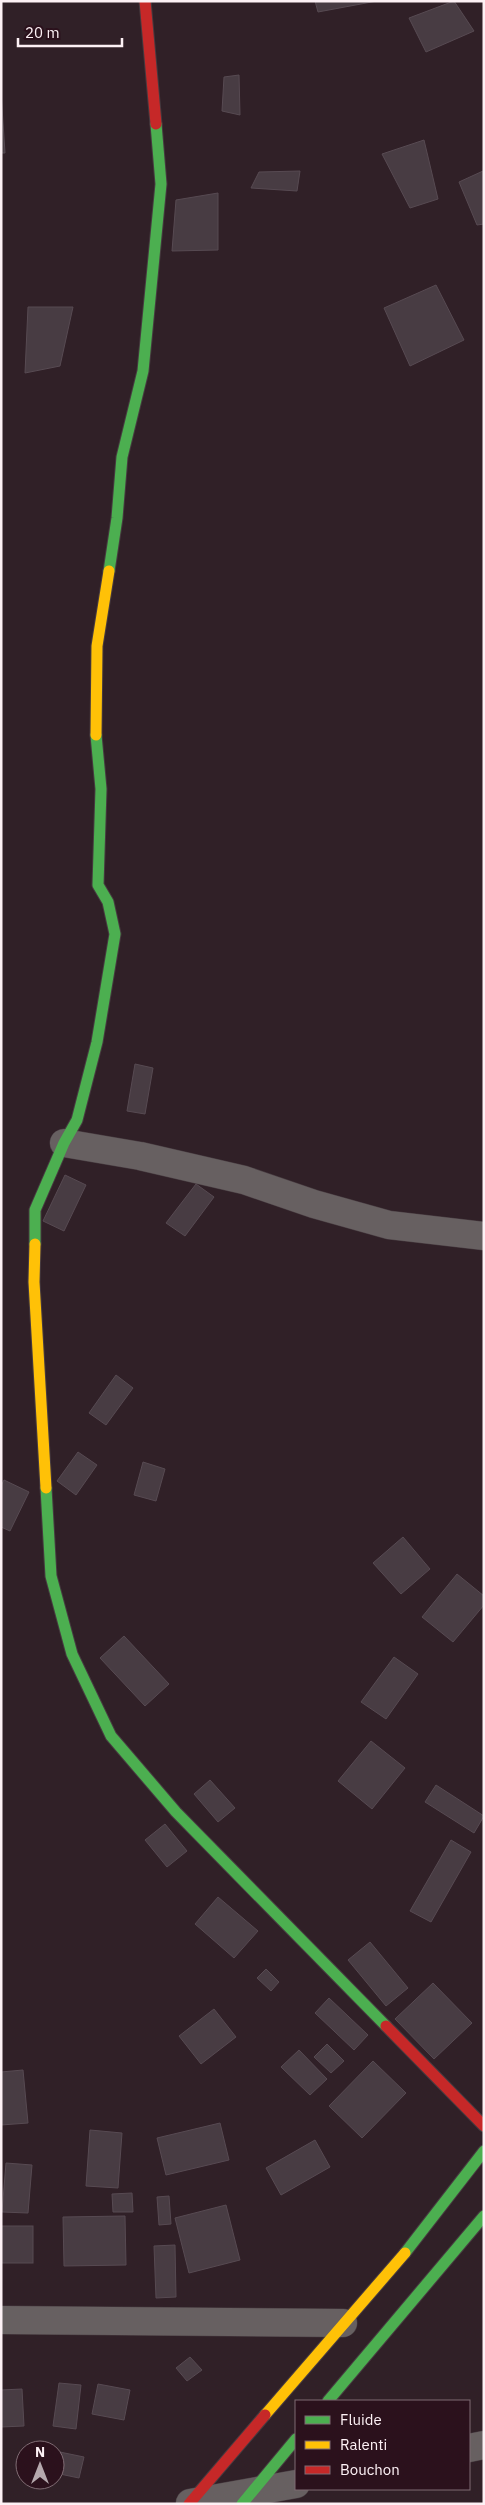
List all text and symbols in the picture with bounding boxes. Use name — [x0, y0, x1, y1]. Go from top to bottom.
scale bar — [18, 15, 121, 47]
text: 20 m — [25, 23, 60, 42]
legend — [295, 2400, 470, 2490]
text: Fluide — [340, 2410, 382, 2429]
text: Ralenti — [340, 2435, 387, 2454]
north arrow — [15, 2440, 65, 2490]
text: N — [35, 2443, 45, 2461]
text: Bouchon — [340, 2460, 400, 2479]

